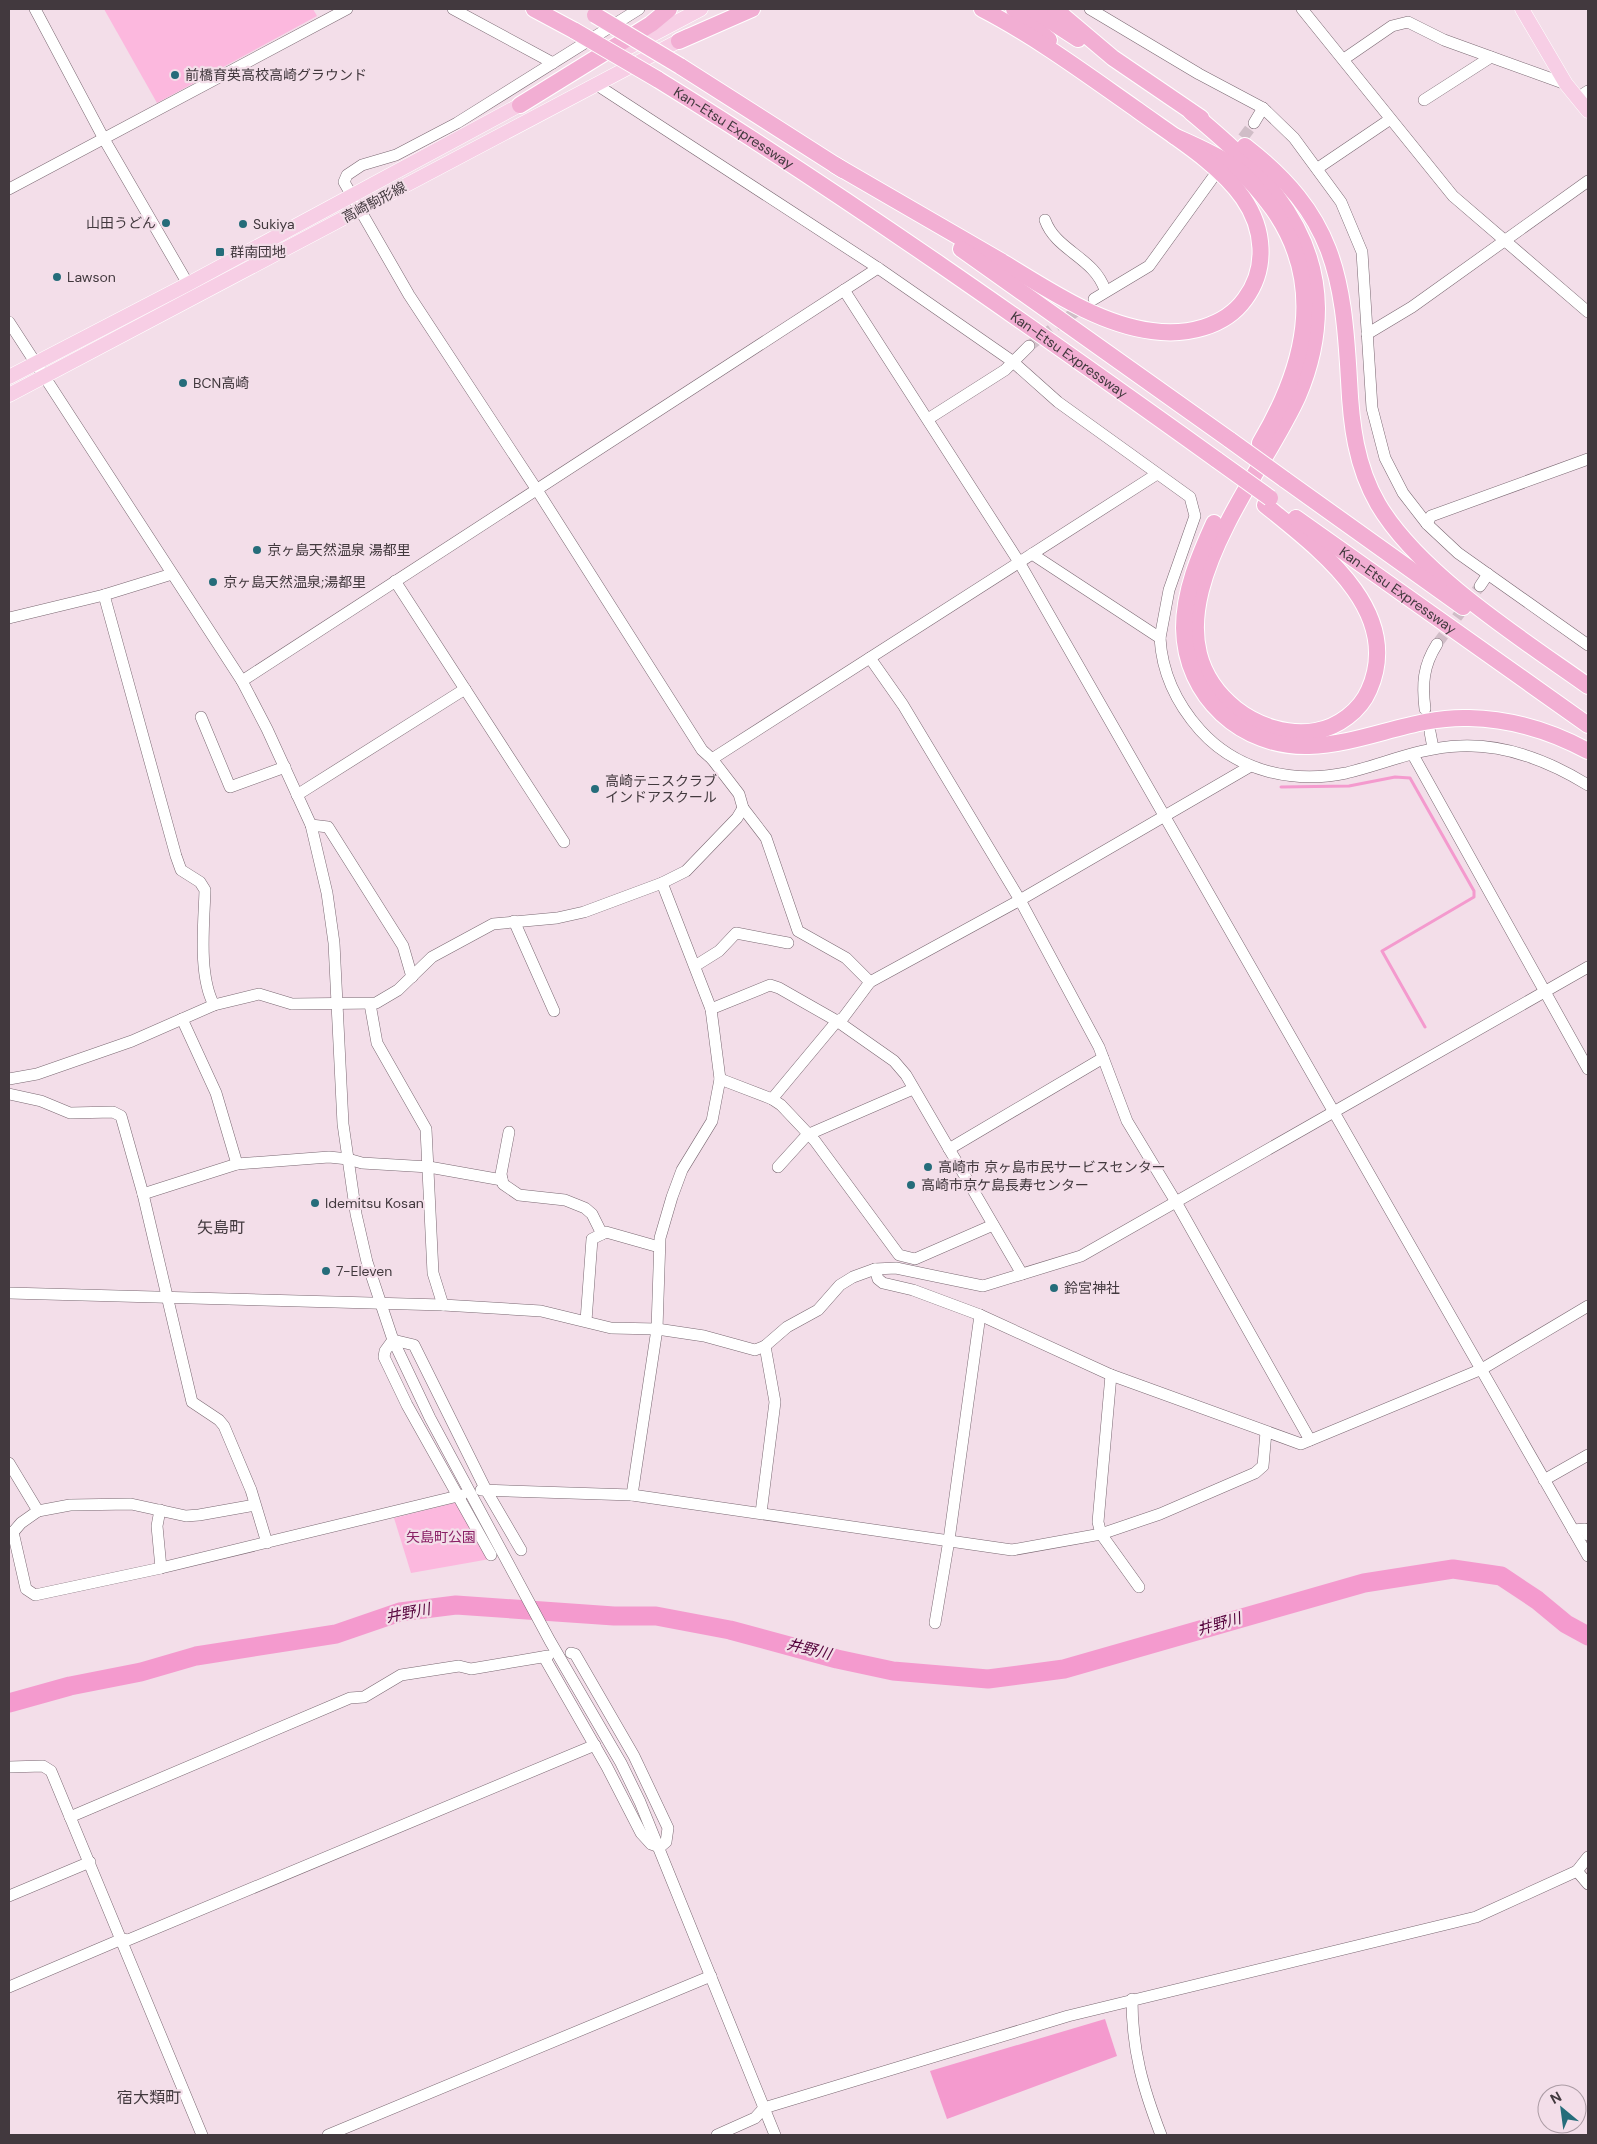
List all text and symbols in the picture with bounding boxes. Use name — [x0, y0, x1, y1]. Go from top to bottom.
place label: 前橋育英高校高崎グラウンド — [185, 66, 367, 84]
marker: 前橋育英高校高崎グラウンド — [169, 69, 181, 81]
street label: Kan-Etsu Expressway — [670, 83, 798, 173]
street label: 高崎駒形線 — [339, 178, 409, 226]
place label: 山田うどん — [86, 214, 156, 232]
place label: Sukiya — [253, 215, 295, 233]
marker: 山田うどん — [160, 217, 172, 229]
marker: Sukiya — [237, 218, 249, 230]
place label: 群南団地 — [230, 243, 286, 261]
marker: 群南団地 — [214, 246, 226, 258]
place label: Lawson — [67, 268, 116, 286]
marker: Lawson — [51, 271, 63, 283]
street label: Kan-Etsu Expressway — [1007, 307, 1131, 402]
place label: BCN高崎 — [193, 374, 249, 392]
marker: BCN高崎 — [177, 377, 189, 389]
place label: 京ヶ島天然温泉 湯都里 — [267, 541, 411, 559]
street label: Kan-Etsu Expressway — [1336, 543, 1460, 638]
marker: 京ヶ島天然温泉 湯都里 — [251, 544, 263, 556]
place label: 京ヶ島天然温泉;湯都里 — [223, 573, 366, 591]
marker: 京ヶ島天然温泉;湯都里 — [207, 576, 219, 588]
place label: 高崎テニスクラブ インドアスクール — [605, 772, 717, 806]
marker: 高崎テニスクラブ インドアスクール — [589, 783, 601, 795]
place label: 高崎市 京ヶ島市民サービスセンター — [938, 1158, 1166, 1176]
marker: 高崎市 京ヶ島市民サービスセンター — [922, 1161, 934, 1173]
place label: 高崎市京ケ島長寿センター — [921, 1176, 1089, 1194]
marker: 高崎市京ケ島長寿センター — [905, 1179, 917, 1191]
place label: Idemitsu Kosan — [325, 1194, 424, 1212]
marker: Idemitsu Kosan — [309, 1197, 321, 1209]
district label: 矢島町 — [197, 1217, 245, 1238]
place label: 7-Eleven — [336, 1262, 392, 1280]
marker: 7-Eleven — [320, 1265, 332, 1277]
place label: 鈴宮神社 — [1064, 1279, 1120, 1297]
marker: 鈴宮神社 — [1048, 1282, 1060, 1294]
park label: 矢島町公園 — [406, 1528, 476, 1546]
water label: 井野川 — [384, 1599, 434, 1627]
water label: 井野川 — [1195, 1608, 1245, 1640]
water label: 井野川 — [785, 1634, 835, 1665]
north arrow — [1537, 2084, 1587, 2134]
district label: 宿大類町 — [117, 2087, 181, 2108]
text: N — [1547, 2087, 1565, 2108]

